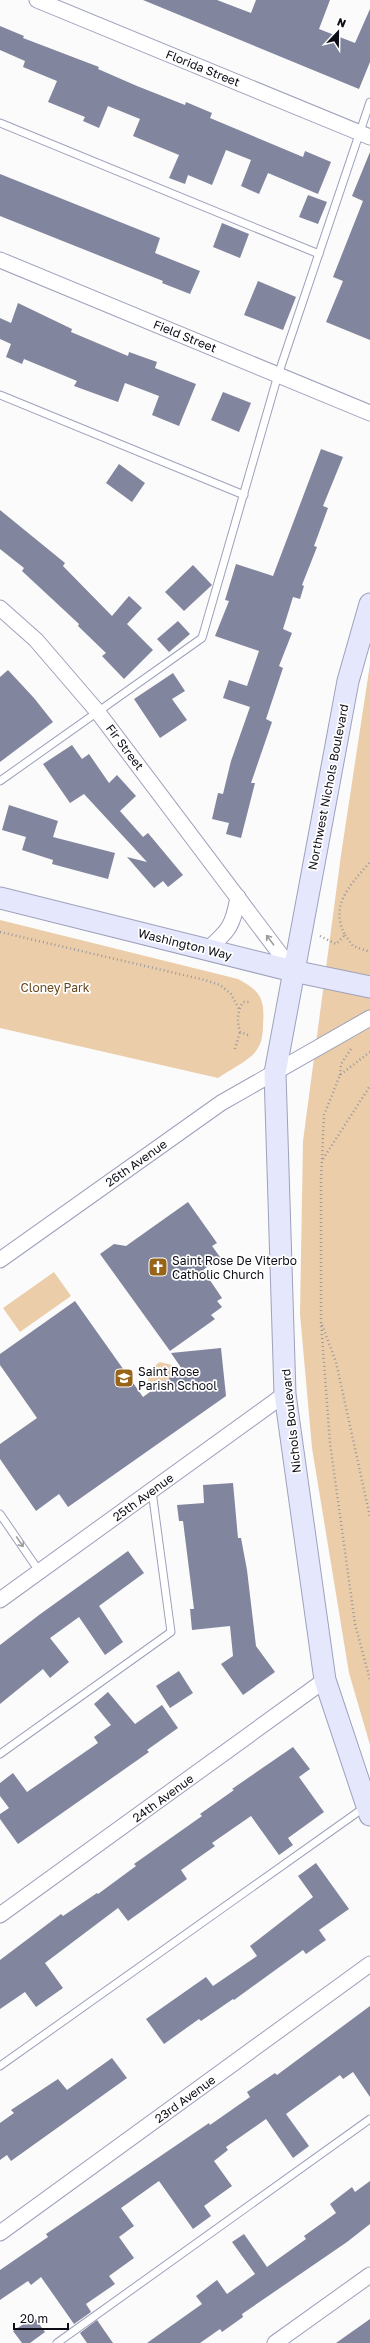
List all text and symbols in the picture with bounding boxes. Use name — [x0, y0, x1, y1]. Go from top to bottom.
north arrow — [318, 12, 358, 52]
text: N — [336, 15, 348, 30]
street label: Florida Street — [164, 46, 242, 90]
street label: Field Street — [151, 317, 219, 356]
street label: Northwest Nichols Boulevard — [305, 703, 351, 871]
street label: Fir Street — [103, 721, 147, 773]
street label: Washington Way — [137, 925, 234, 963]
one-way arrow — [265, 935, 274, 946]
park label: Cloney Park — [21, 980, 90, 995]
street label: 26th Avenue — [102, 1136, 170, 1190]
place label: Saint Rose De Viterbo Catholic Church — [172, 1253, 297, 1282]
church icon: Saint Rose De Viterbo Catholic Church — [147, 1256, 169, 1278]
place label: Saint Rose Parish School — [138, 1364, 217, 1393]
school or university icon: Saint Rose Parish School — [113, 1367, 135, 1389]
street label: Nichols Boulevard — [278, 1368, 304, 1474]
street label: 25th Avenue — [110, 1470, 176, 1524]
one-way arrow — [16, 1536, 24, 1547]
street label: 24th Avenue — [130, 1771, 196, 1825]
street label: 23rd Avenue — [152, 2072, 218, 2126]
scale bar — [14, 2305, 68, 2331]
text: 20 m — [20, 2311, 48, 2326]

